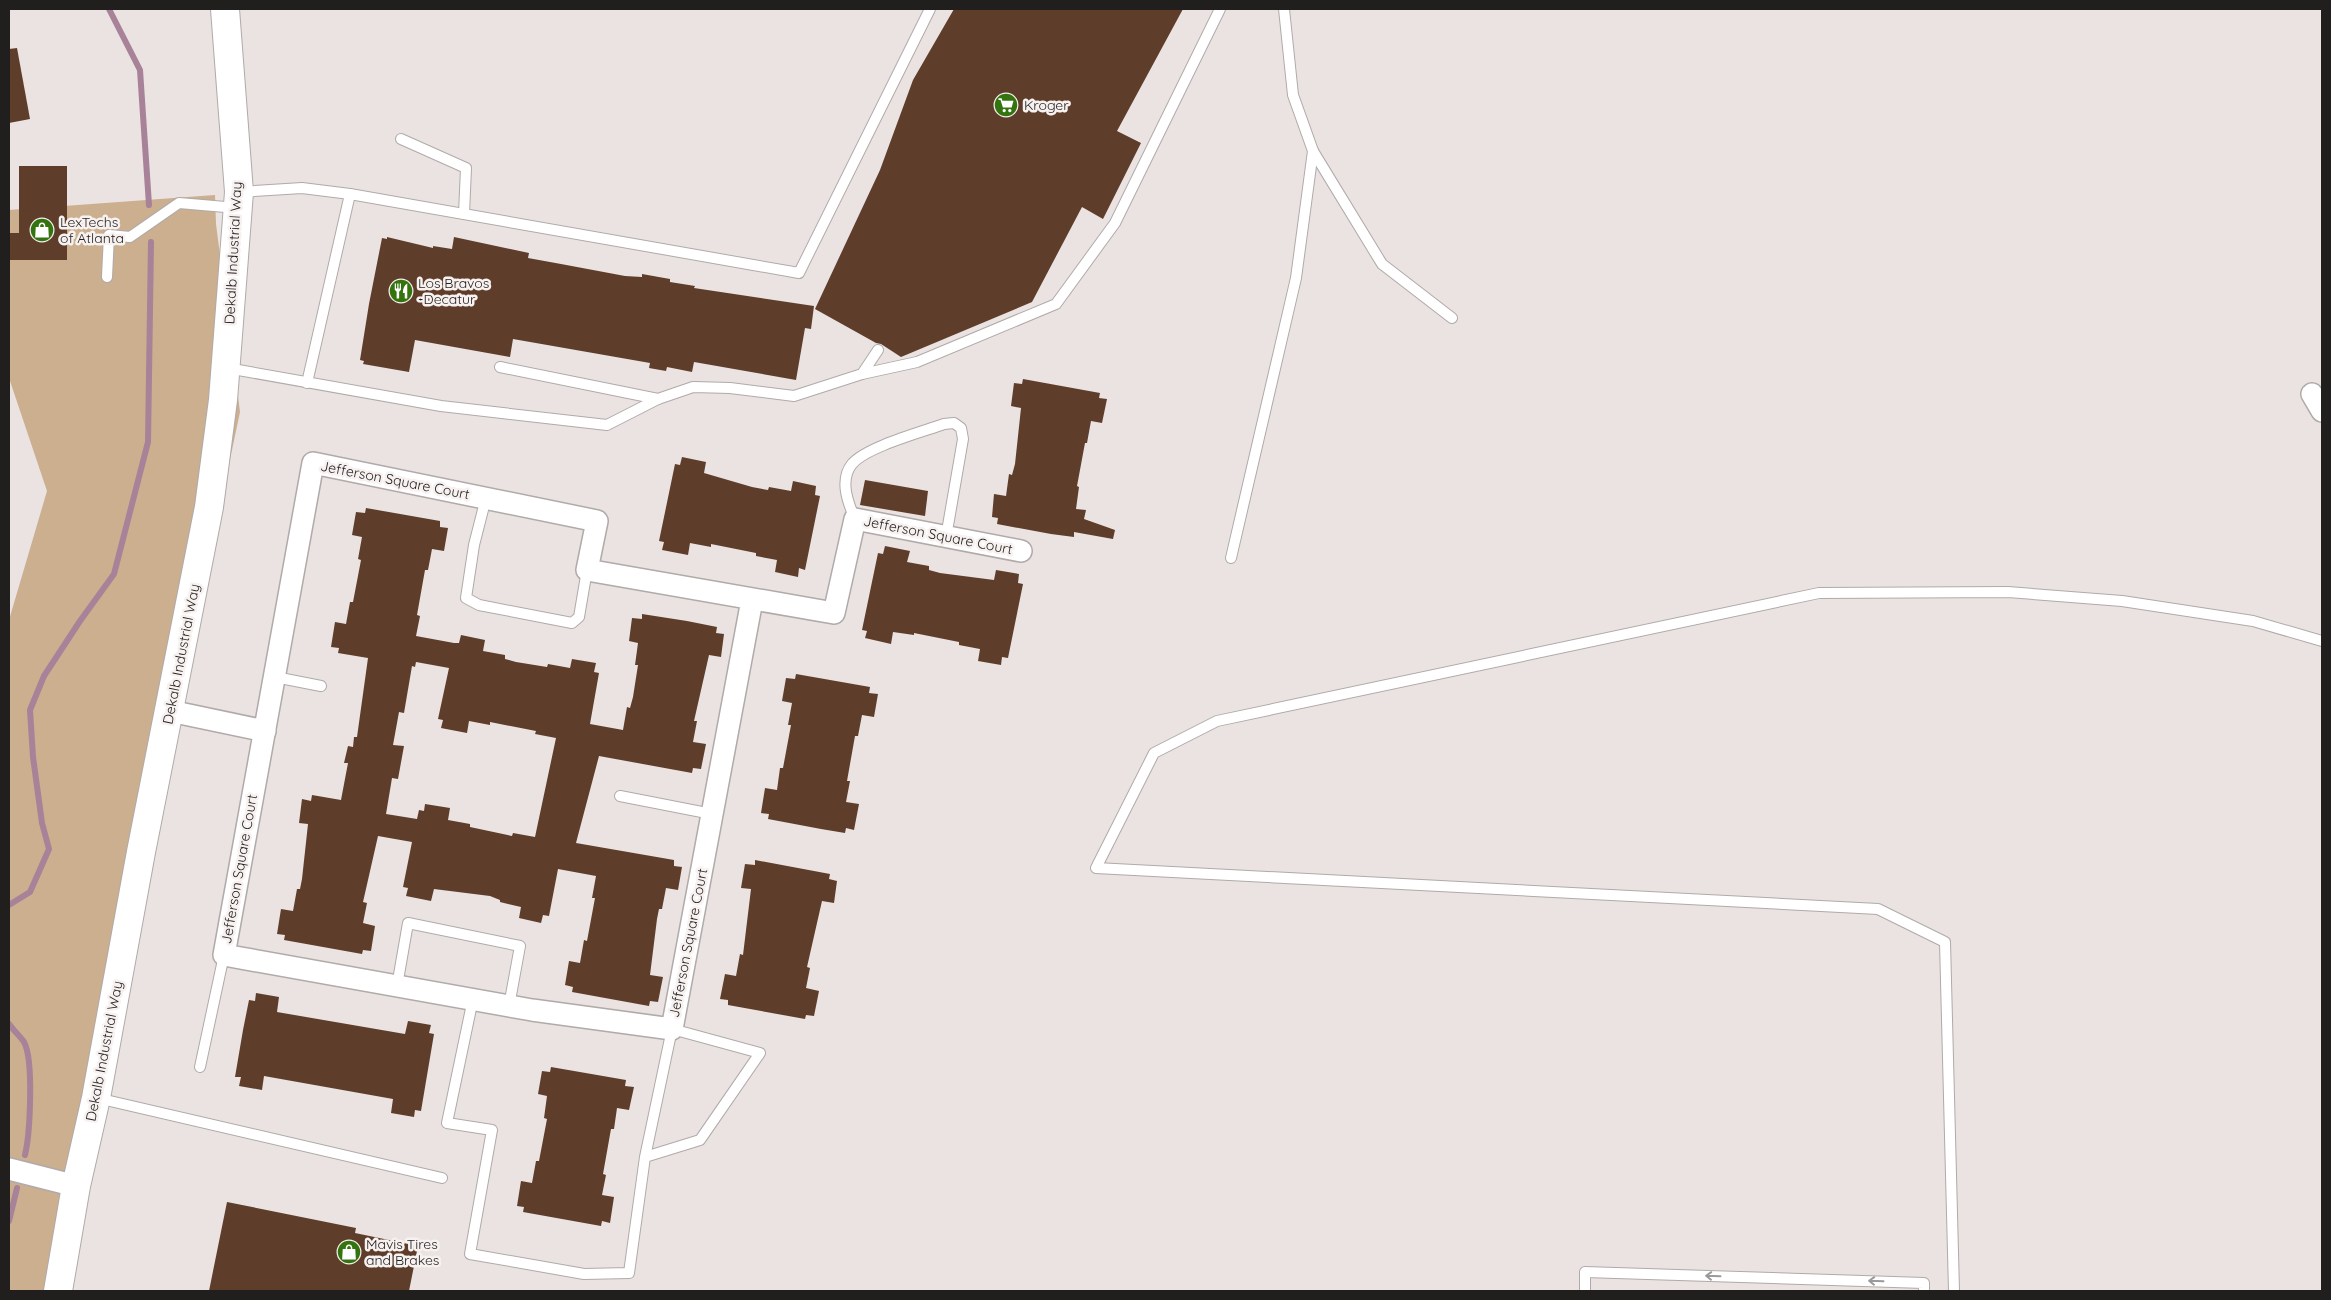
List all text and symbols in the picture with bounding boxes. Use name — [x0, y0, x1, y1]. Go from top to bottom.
supermarket icon: Kroger — [993, 92, 1019, 118]
place label: Kroger — [1024, 96, 1069, 114]
street label: Dekalb Industrial Way — [220, 181, 246, 325]
place label: LexTechs of Atlanta — [60, 213, 124, 247]
shop icon: LexTechs of Atlanta — [29, 217, 55, 243]
place label: Los Bravos -Decatur — [418, 274, 489, 308]
restaurant icon: Los Bravos -Decatur — [388, 278, 414, 304]
street label: Jefferson Square Court — [319, 457, 471, 503]
street label: Jefferson Square Court — [862, 512, 1014, 558]
street label: Dekalb Industrial Way — [159, 582, 203, 726]
street label: Jefferson Square Court — [217, 793, 261, 945]
street label: Jefferson Square Court — [665, 867, 711, 1019]
street label: Dekalb Industrial Way — [82, 979, 126, 1123]
place label: Mavis Tires and Brakes — [366, 1235, 439, 1269]
shop icon: Mavis Tires and Brakes — [336, 1239, 362, 1265]
one-way arrow — [1705, 1271, 1722, 1281]
one-way arrow — [1868, 1277, 1884, 1286]

